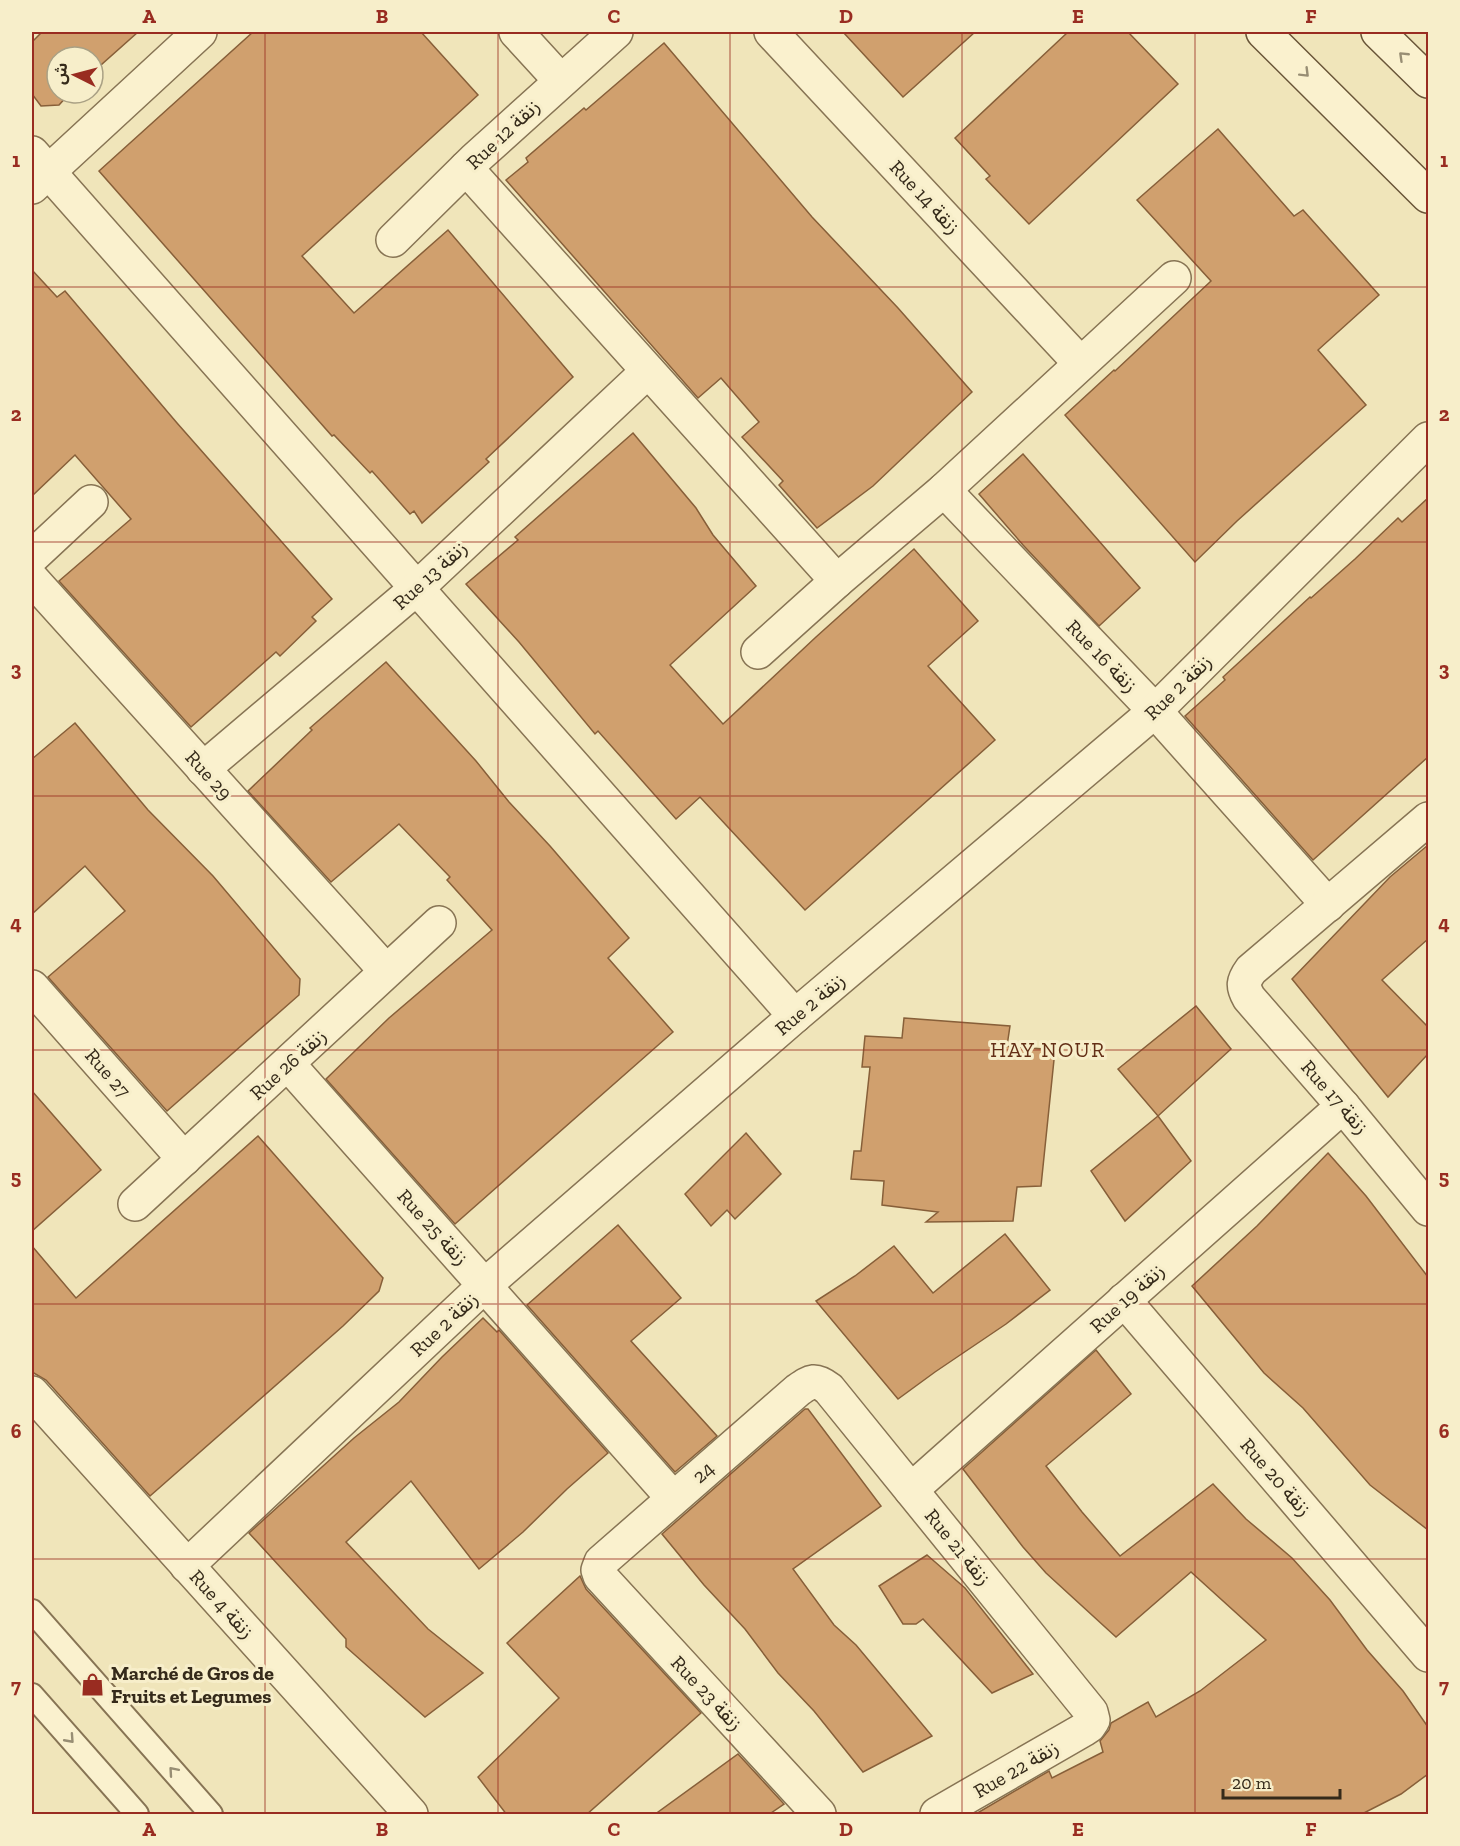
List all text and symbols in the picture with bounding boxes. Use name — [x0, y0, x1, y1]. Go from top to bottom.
text: A — [142, 4, 156, 28]
text: B — [376, 4, 388, 28]
text: C — [608, 4, 621, 28]
text: D — [839, 4, 853, 28]
text: E — [1072, 4, 1084, 28]
text: F — [1305, 4, 1317, 28]
north arrow — [45, 45, 105, 105]
one-way arrow — [1400, 53, 1411, 64]
text: ش — [50, 62, 71, 85]
one-way arrow — [1297, 65, 1308, 76]
street label: Rue 12 زنقة — [461, 94, 545, 174]
text: 1 — [12, 148, 20, 172]
text: 1 — [1440, 148, 1448, 172]
street label: Rue 14 زنقة — [885, 155, 965, 239]
text: 2 — [11, 402, 22, 426]
text: 2 — [1439, 402, 1450, 426]
street label: Rue 13 زنقة — [388, 536, 472, 614]
street label: Rue 16 زنقة — [1061, 615, 1143, 697]
street label: Rue 2 زنقة — [1139, 649, 1217, 725]
text: 3 — [11, 657, 22, 681]
text: 3 — [1439, 657, 1450, 681]
street label: Rue 29 — [181, 745, 237, 805]
text: 4 — [10, 911, 22, 935]
text: 4 — [1438, 911, 1450, 935]
street label: Rue 2 زنقة — [770, 968, 850, 1040]
street label: Rue 26 زنقة — [245, 1023, 331, 1105]
district label: HAY NOUR — [990, 1037, 1106, 1062]
street label: Rue 27 — [80, 1044, 136, 1103]
street label: Rue 17 زنقة — [1296, 1055, 1374, 1139]
text: 5 — [11, 1165, 21, 1189]
text: 5 — [1439, 1165, 1449, 1189]
street label: Rue 25 زنقة — [393, 1184, 473, 1270]
street label: Rue 19 زنقة — [1085, 1258, 1169, 1338]
street label: Rue 2 زنقة — [405, 1287, 483, 1361]
text: 6 — [11, 1419, 22, 1443]
text: 6 — [1439, 1419, 1450, 1443]
street label: Rue 20 زنقة — [1236, 1433, 1316, 1521]
street label: 24 — [687, 1456, 719, 1488]
street label: Rue 21 زنقة — [920, 1504, 996, 1590]
street label: Rue 4 زنقة — [185, 1565, 259, 1643]
street label: Rue 23 زنقة — [666, 1650, 748, 1736]
place label: Marché de Gros de Fruits et Legumes — [111, 1661, 274, 1708]
shop icon: Marché de Gros de Fruits et Legumes — [80, 1672, 106, 1698]
text: 7 — [11, 1674, 21, 1698]
text: 7 — [1439, 1674, 1449, 1698]
one-way arrow — [63, 1732, 74, 1743]
street label: Rue 22 زنقة — [969, 1735, 1063, 1803]
scale bar — [1223, 1762, 1340, 1800]
one-way arrow — [169, 1767, 180, 1778]
text: 20 m — [1232, 1772, 1272, 1794]
text: A — [142, 1817, 156, 1841]
text: B — [376, 1817, 388, 1841]
text: C — [608, 1817, 621, 1841]
text: D — [839, 1817, 853, 1841]
text: E — [1072, 1817, 1084, 1841]
text: F — [1305, 1817, 1317, 1841]

